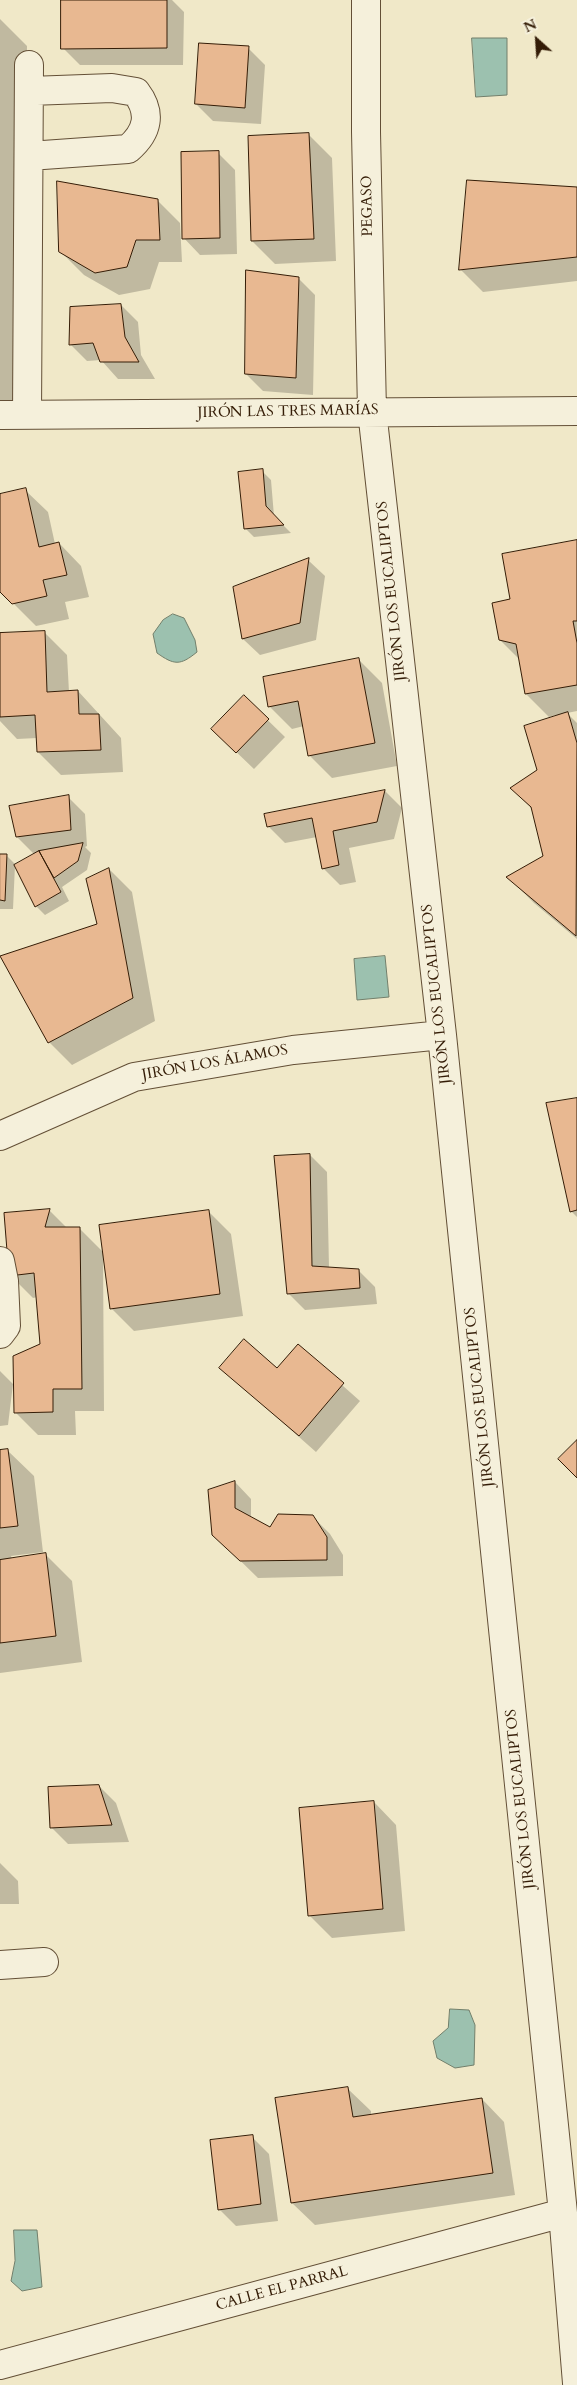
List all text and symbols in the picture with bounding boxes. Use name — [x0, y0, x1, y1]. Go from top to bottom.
north arrow — [512, 15, 562, 65]
text: N — [521, 15, 540, 37]
street label: PEGASO — [358, 175, 378, 237]
street label: JIRÓN LAS TRES MARÍAS — [197, 401, 379, 423]
street label: JIRÓN LOS EUCALIPTOS — [374, 500, 410, 682]
street label: JIRÓN LOS EUCALIPTOS — [419, 903, 455, 1085]
street label: JIRÓN LOS ÁLAMOS — [141, 1041, 289, 1085]
street label: JIRÓN LOS EUCALIPTOS — [462, 1306, 498, 1488]
street label: JIRÓN LOS EUCALIPTOS — [503, 1708, 539, 1890]
street label: CALLE EL PARRAL — [214, 2263, 350, 2315]

